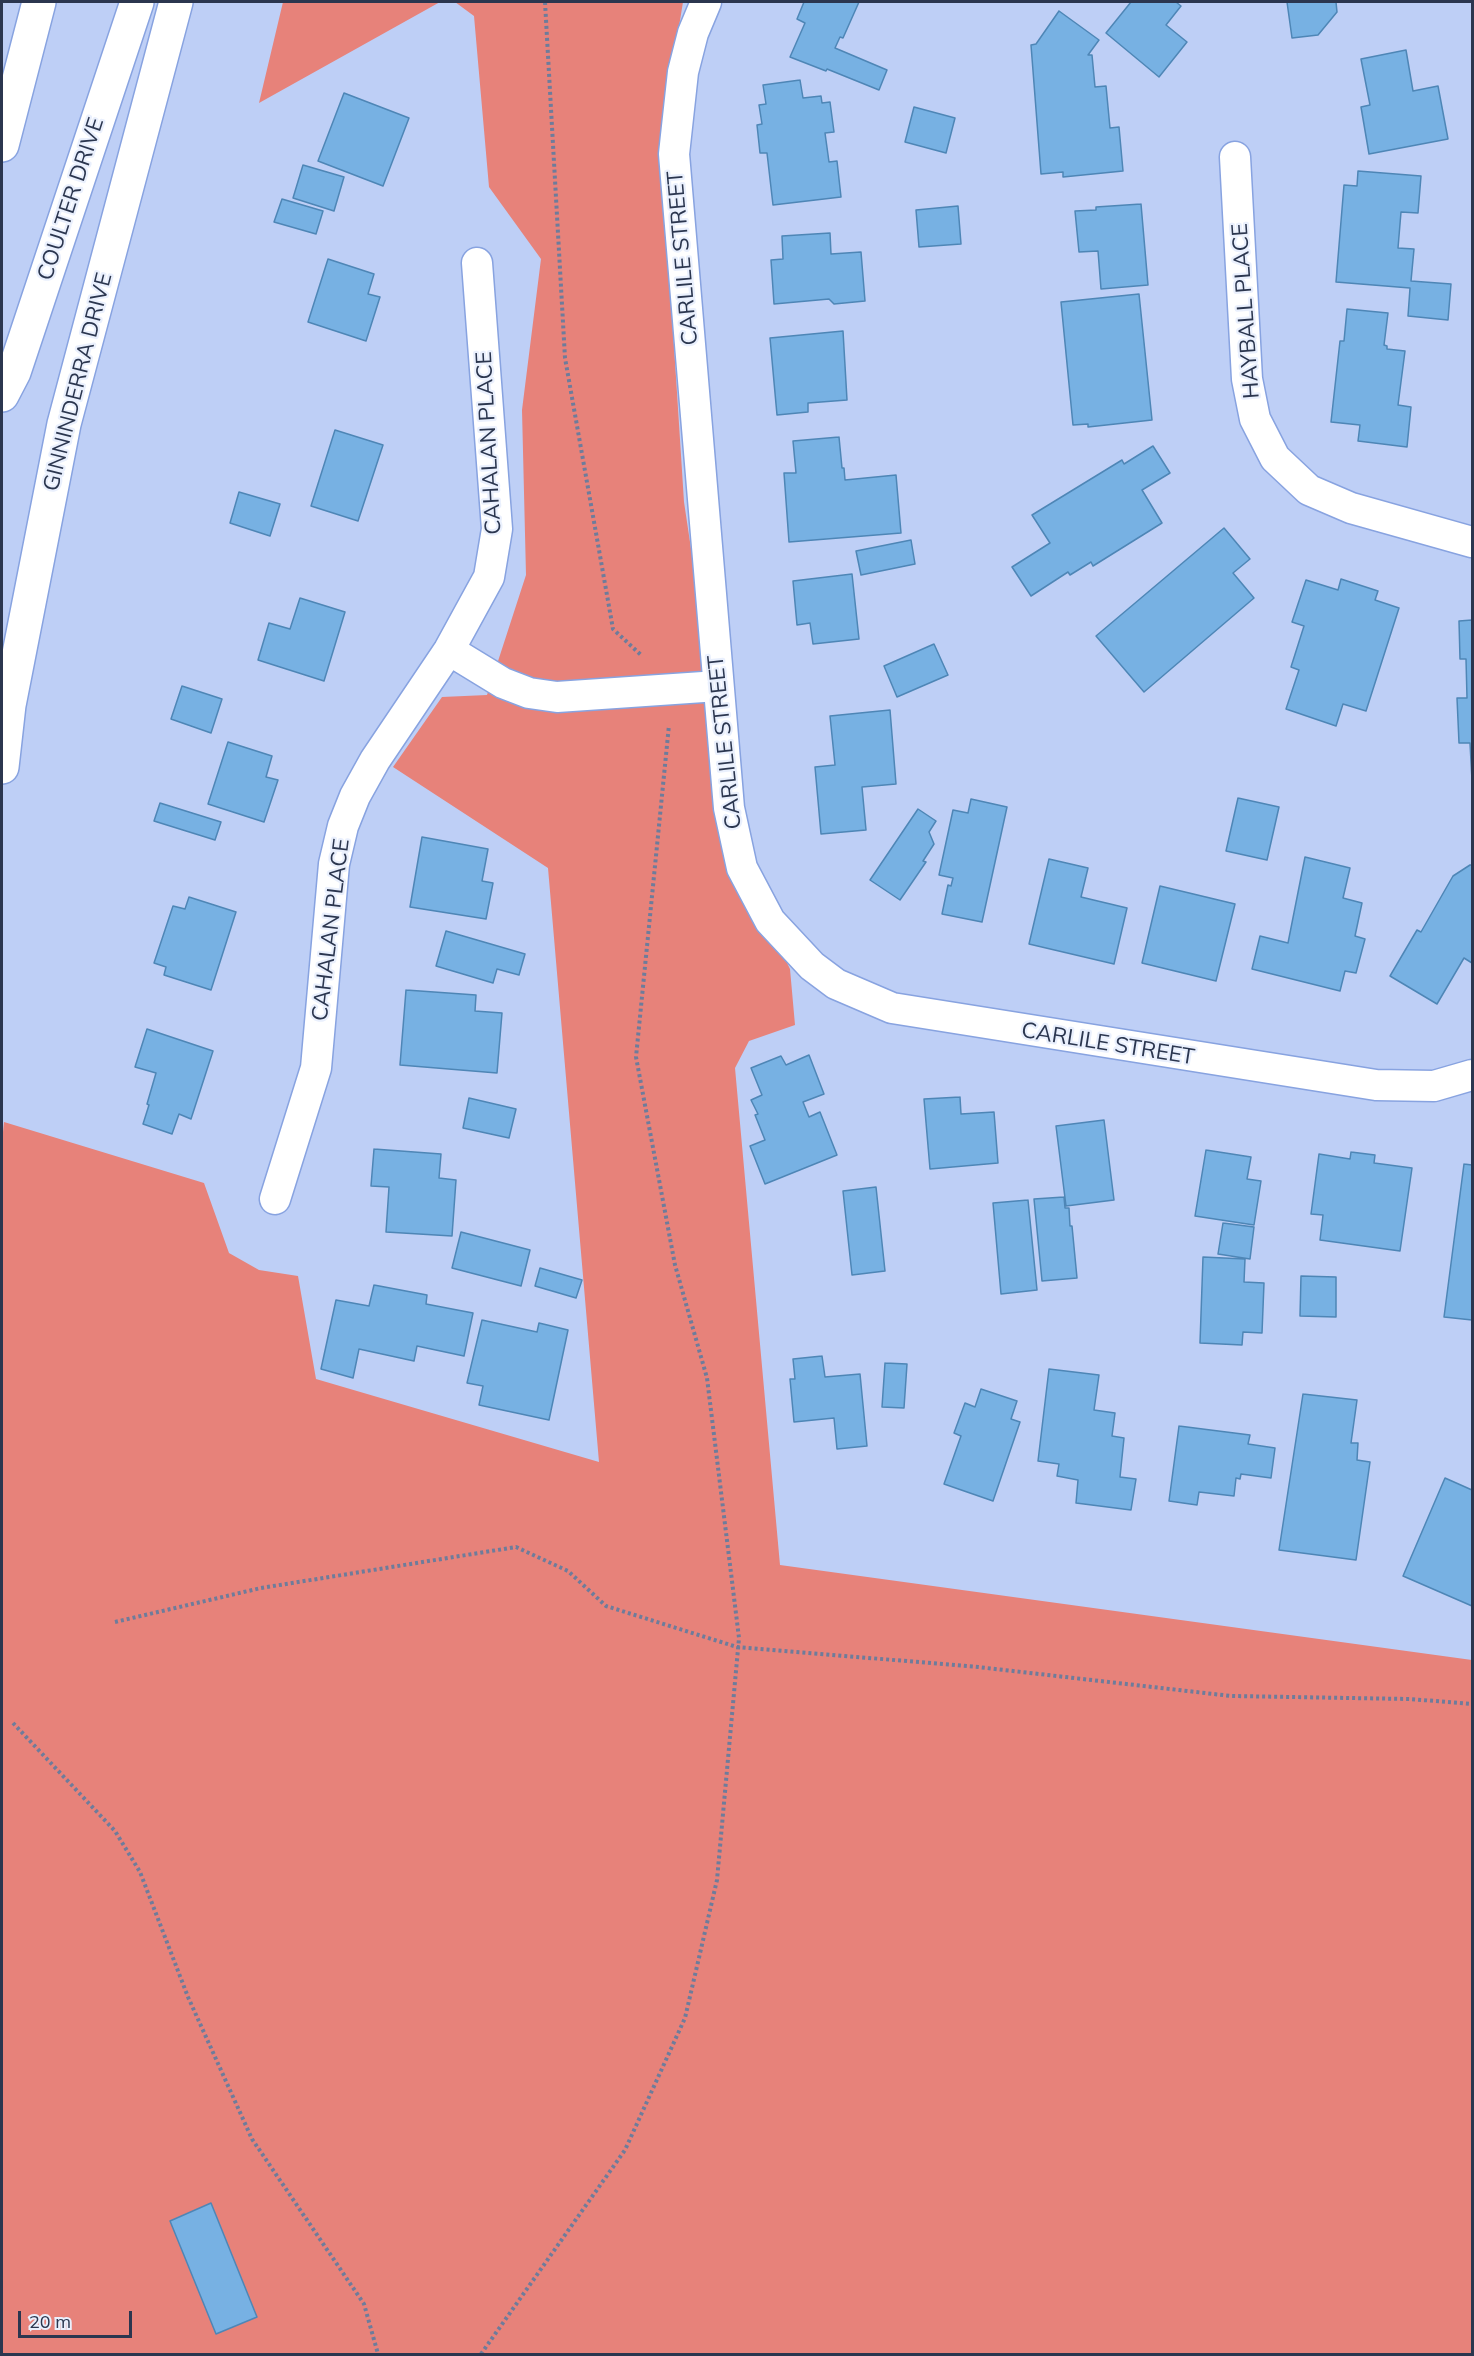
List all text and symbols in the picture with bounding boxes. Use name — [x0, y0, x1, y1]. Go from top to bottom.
street label: COULTER DRIVE — [32, 114, 110, 284]
street label: CARLILE STREET — [662, 170, 704, 346]
street label: HAYBALL PLACE — [1227, 222, 1265, 400]
street label: GINNINDERRA DRIVE — [38, 270, 118, 494]
street label: CAHALAN PLACE — [471, 351, 507, 535]
street label: CARLILE STREET — [703, 654, 747, 830]
street label: CAHALAN PLACE — [307, 837, 355, 1023]
street label: CARLILE STREET — [1019, 1017, 1197, 1071]
scale bar — [21, 2299, 135, 2337]
text: 20 m — [29, 2310, 71, 2333]

